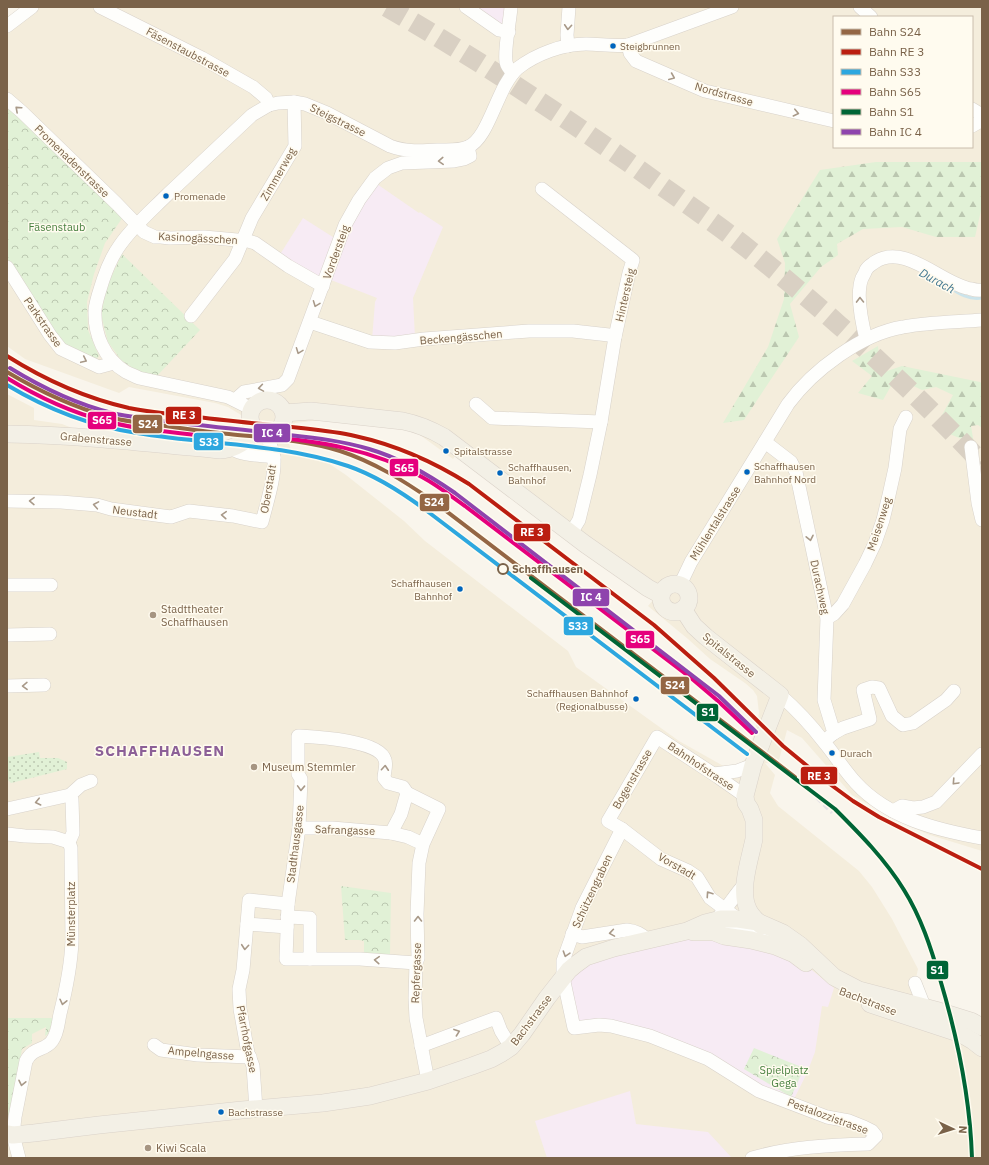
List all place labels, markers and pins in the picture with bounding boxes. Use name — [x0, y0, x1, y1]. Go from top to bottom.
place label: Steigbrunnen — [620, 40, 680, 53]
marker: Steigbrunnen — [608, 41, 618, 51]
place label: Promenade — [174, 190, 226, 203]
marker: Promenade — [161, 191, 171, 201]
place label: Spitalstrasse — [454, 445, 513, 458]
marker: Spitalstrasse — [441, 446, 451, 456]
place label: Schaffhausen Bahnhof Nord — [754, 460, 816, 486]
place label: Schaffhausen, Bahnhof — [508, 461, 572, 487]
marker: Schaffhausen Bahnhof Nord — [742, 467, 752, 477]
marker: Schaffhausen, Bahnhof — [495, 468, 505, 478]
place label: Schaffhausen — [512, 562, 583, 576]
marker: Schaffhausen — [497, 563, 509, 575]
place label: Schaffhausen Bahnhof — [391, 577, 453, 603]
marker: Schaffhausen Bahnhof — [455, 584, 465, 594]
place label: Stadttheater Schaffhausen — [161, 602, 228, 629]
marker: Stadttheater Schaffhausen — [148, 610, 158, 620]
place label: Schaffhausen Bahnhof (Regionalbusse) — [527, 687, 629, 713]
marker: Schaffhausen Bahnhof (Regionalbusse) — [631, 694, 641, 704]
place label: Durach — [840, 747, 872, 760]
marker: Durach — [827, 748, 837, 758]
place label: Museum Stemmler — [262, 760, 356, 774]
marker: Museum Stemmler — [249, 762, 259, 772]
place label: Bachstrasse — [228, 1106, 284, 1119]
marker: Bachstrasse — [216, 1107, 226, 1117]
place label: Kiwi Scala — [156, 1141, 206, 1155]
marker: Kiwi Scala — [143, 1143, 153, 1153]

